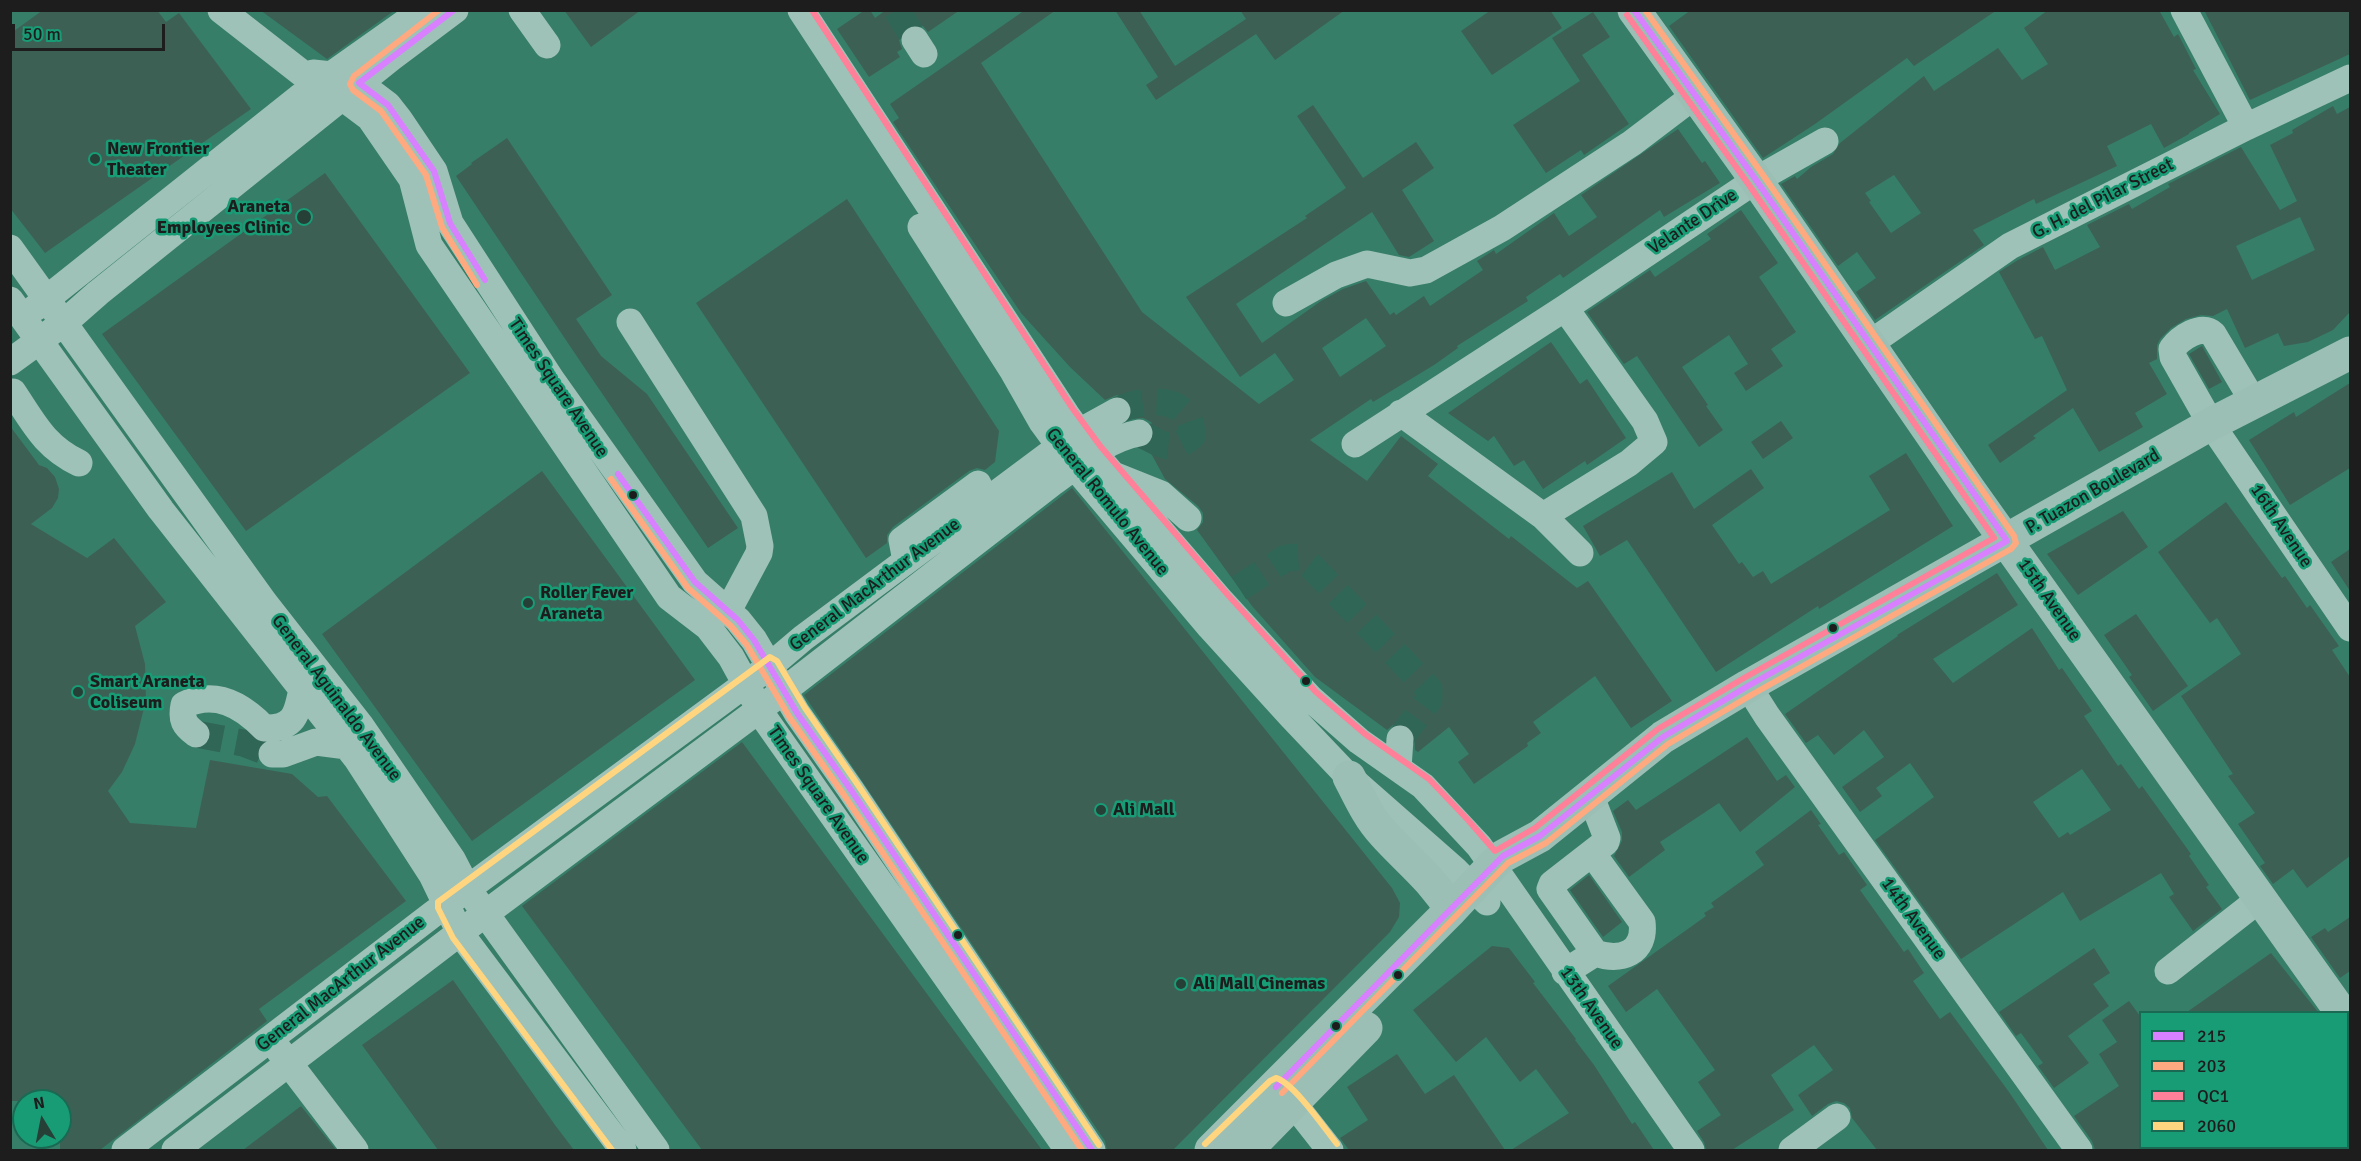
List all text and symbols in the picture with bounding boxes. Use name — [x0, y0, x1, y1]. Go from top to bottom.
scale bar — [15, 12, 168, 50]
text: 50 m — [23, 23, 61, 45]
place label: New Frontier Theater — [107, 138, 209, 180]
marker: New Frontier Theater — [88, 152, 102, 166]
street label: G. H. del Pilar Street — [2029, 154, 2177, 244]
street label: Velante Drive — [1645, 185, 1741, 259]
place label: Araneta Employees Clinic — [157, 196, 290, 238]
marker: Araneta Employees Clinic — [295, 208, 313, 226]
street label: Times Square Avenue — [503, 314, 613, 462]
street label: General Romulo Avenue — [1041, 424, 1173, 580]
street label: P. Tuazon Boulevard — [2022, 445, 2164, 539]
street label: 16th Avenue — [2245, 480, 2317, 572]
unlabelled marker — [627, 489, 639, 501]
street label: General MacArthur Avenue — [786, 514, 964, 656]
street label: 15th Avenue — [2013, 555, 2085, 645]
place label: Roller Fever Araneta — [540, 582, 633, 624]
marker: Roller Fever Araneta — [521, 596, 535, 610]
street label: General Aguinaldo Avenue — [266, 611, 406, 785]
unlabelled marker — [1827, 622, 1839, 634]
place label: Smart Araneta Coliseum — [90, 671, 205, 714]
unlabelled marker — [1300, 675, 1312, 687]
marker: Smart Araneta Coliseum — [71, 685, 85, 699]
street label: Times Square Avenue — [762, 722, 874, 868]
place label: Ali Mall — [1113, 799, 1174, 821]
marker: Ali Mall — [1094, 803, 1108, 817]
street label: 14th Avenue — [1876, 874, 1950, 964]
street label: General MacArthur Avenue — [253, 912, 429, 1056]
unlabelled marker — [952, 929, 964, 941]
street label: 13th Avenue — [1555, 963, 1627, 1053]
unlabelled marker — [1392, 969, 1404, 981]
place label: Ali Mall Cinemas — [1193, 973, 1325, 995]
marker: Ali Mall Cinemas — [1174, 977, 1188, 991]
legend — [2139, 1011, 2349, 1149]
unlabelled marker — [1330, 1020, 1342, 1032]
text: 215 — [2197, 1025, 2226, 1047]
text: 203 — [2197, 1055, 2226, 1077]
text: QC1 — [2197, 1085, 2229, 1107]
north arrow — [12, 1089, 72, 1149]
text: N — [32, 1092, 46, 1114]
text: 2060 — [2197, 1115, 2236, 1137]

